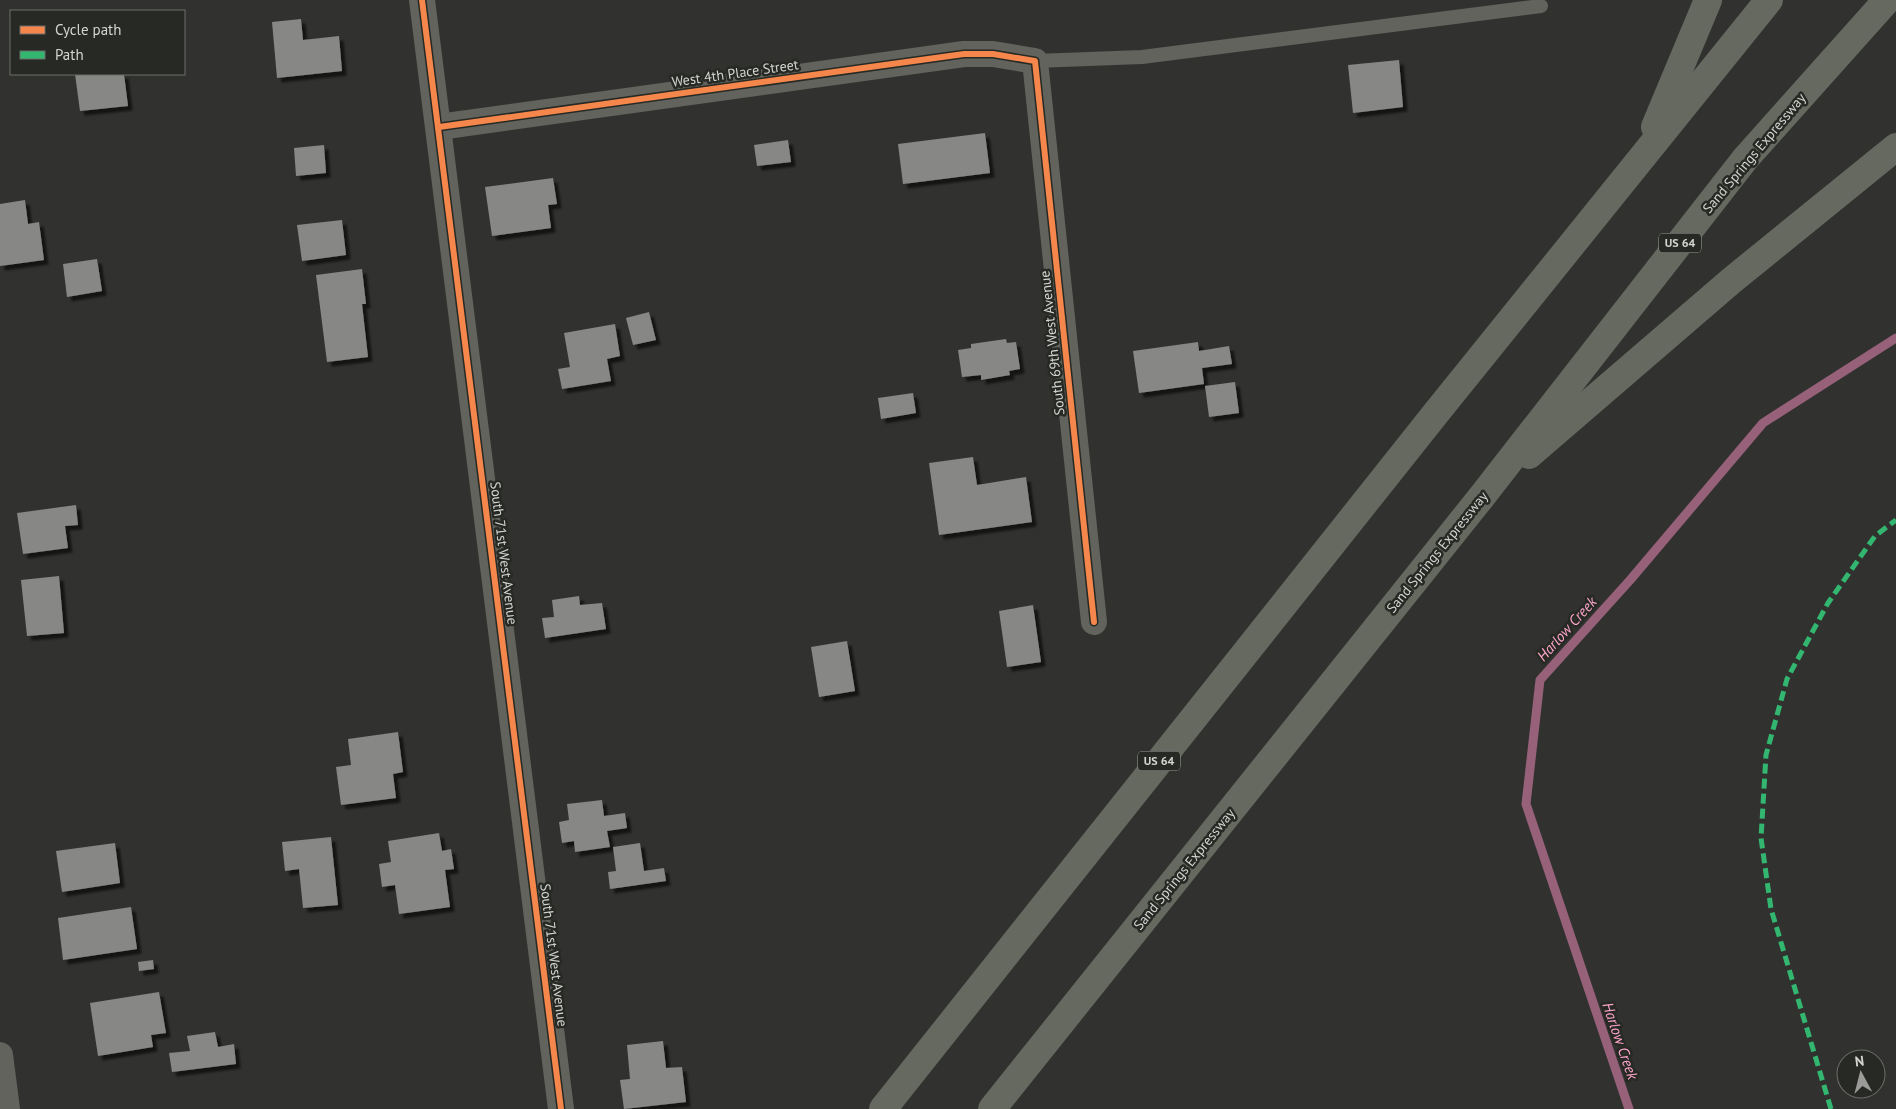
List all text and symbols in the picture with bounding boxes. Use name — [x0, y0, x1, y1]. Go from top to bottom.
legend — [10, 10, 185, 75]
text: Cycle path — [55, 20, 121, 39]
text: Path — [55, 45, 84, 64]
street label: West 4th Place Street — [671, 55, 800, 91]
street label: Sand Springs Expressway — [1698, 89, 1810, 217]
road number: US 64 — [1659, 234, 1701, 252]
street label: South 69th West Avenue — [1035, 270, 1069, 416]
street label: South 71st West Avenue — [486, 481, 522, 625]
street label: Sand Springs Expressway — [1382, 487, 1492, 616]
water label: Harlow Creek — [1533, 591, 1601, 665]
road number: US 64 — [1138, 751, 1180, 770]
street label: Sand Springs Expressway — [1129, 804, 1239, 933]
street label: South 71st West Avenue — [536, 883, 572, 1027]
water label: Harlow Creek — [1598, 1000, 1643, 1083]
north arrow — [1836, 1049, 1886, 1099]
text: N — [1854, 1052, 1865, 1071]

